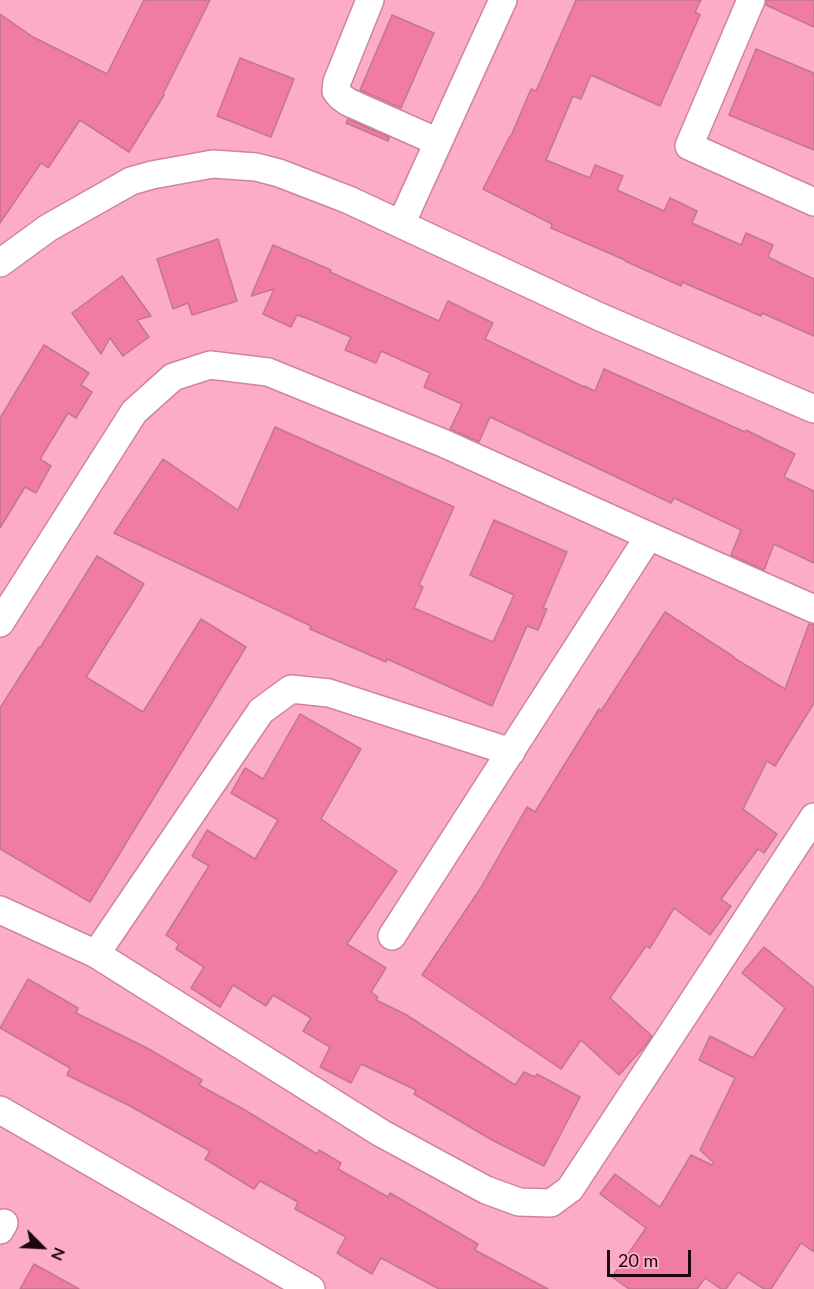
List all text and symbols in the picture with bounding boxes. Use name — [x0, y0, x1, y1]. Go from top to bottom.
north arrow — [12, 1217, 72, 1277]
scale bar — [610, 1238, 694, 1276]
text: N — [48, 1245, 70, 1264]
text: 20 m — [618, 1249, 658, 1271]

